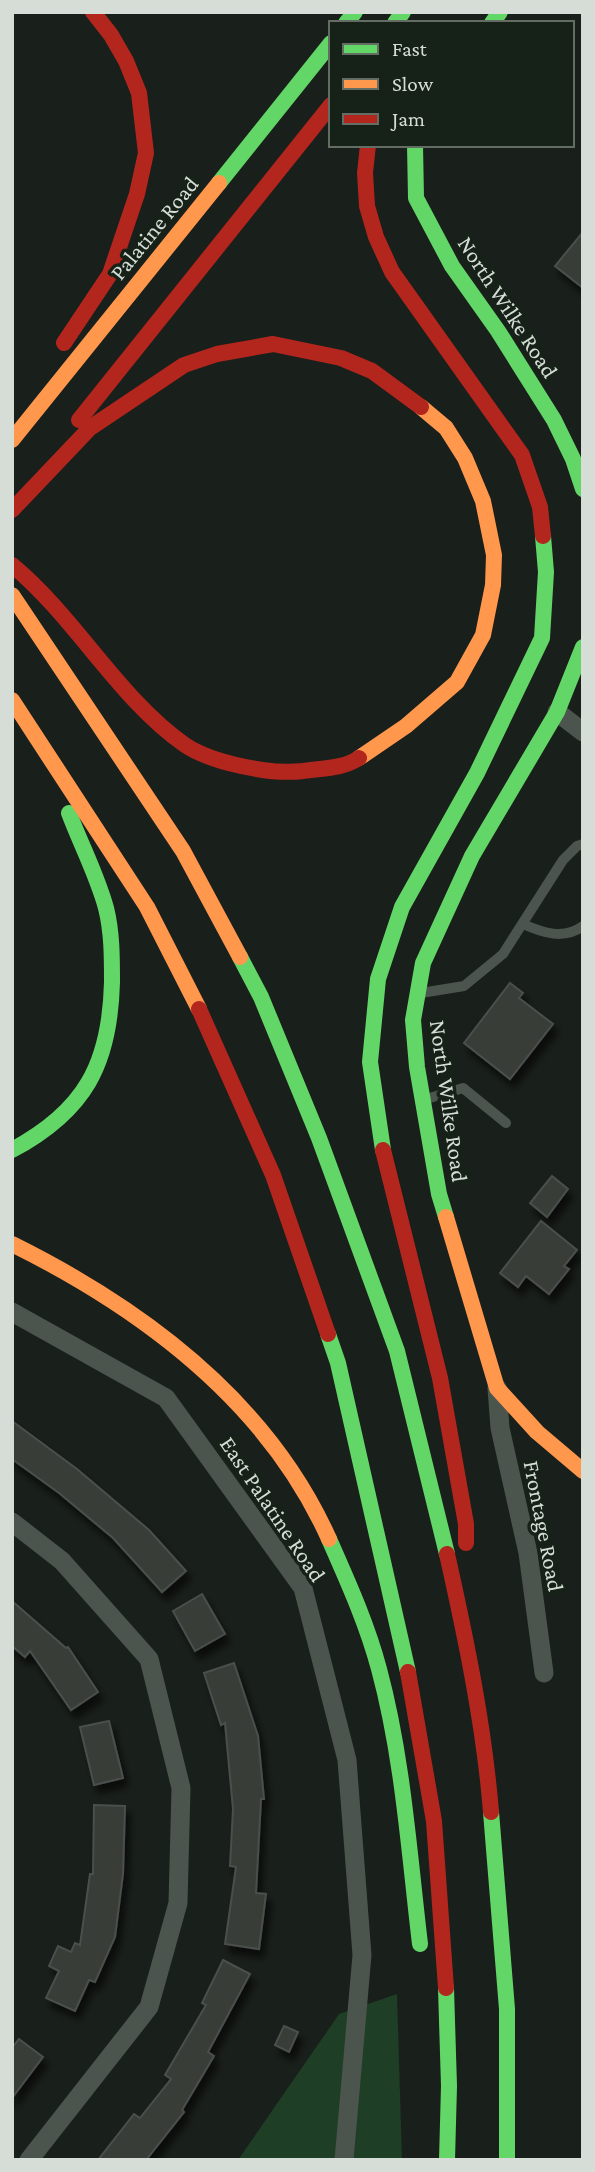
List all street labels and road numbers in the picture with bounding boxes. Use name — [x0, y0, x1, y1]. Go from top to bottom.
street label: Palatine Road — [104, 171, 204, 285]
street label: North Wilke Road — [453, 231, 563, 383]
street label: North Wilke Road — [425, 1018, 473, 1184]
street label: East Palatine Road — [215, 1431, 331, 1587]
street label: Frontage Road — [519, 1458, 569, 1594]

